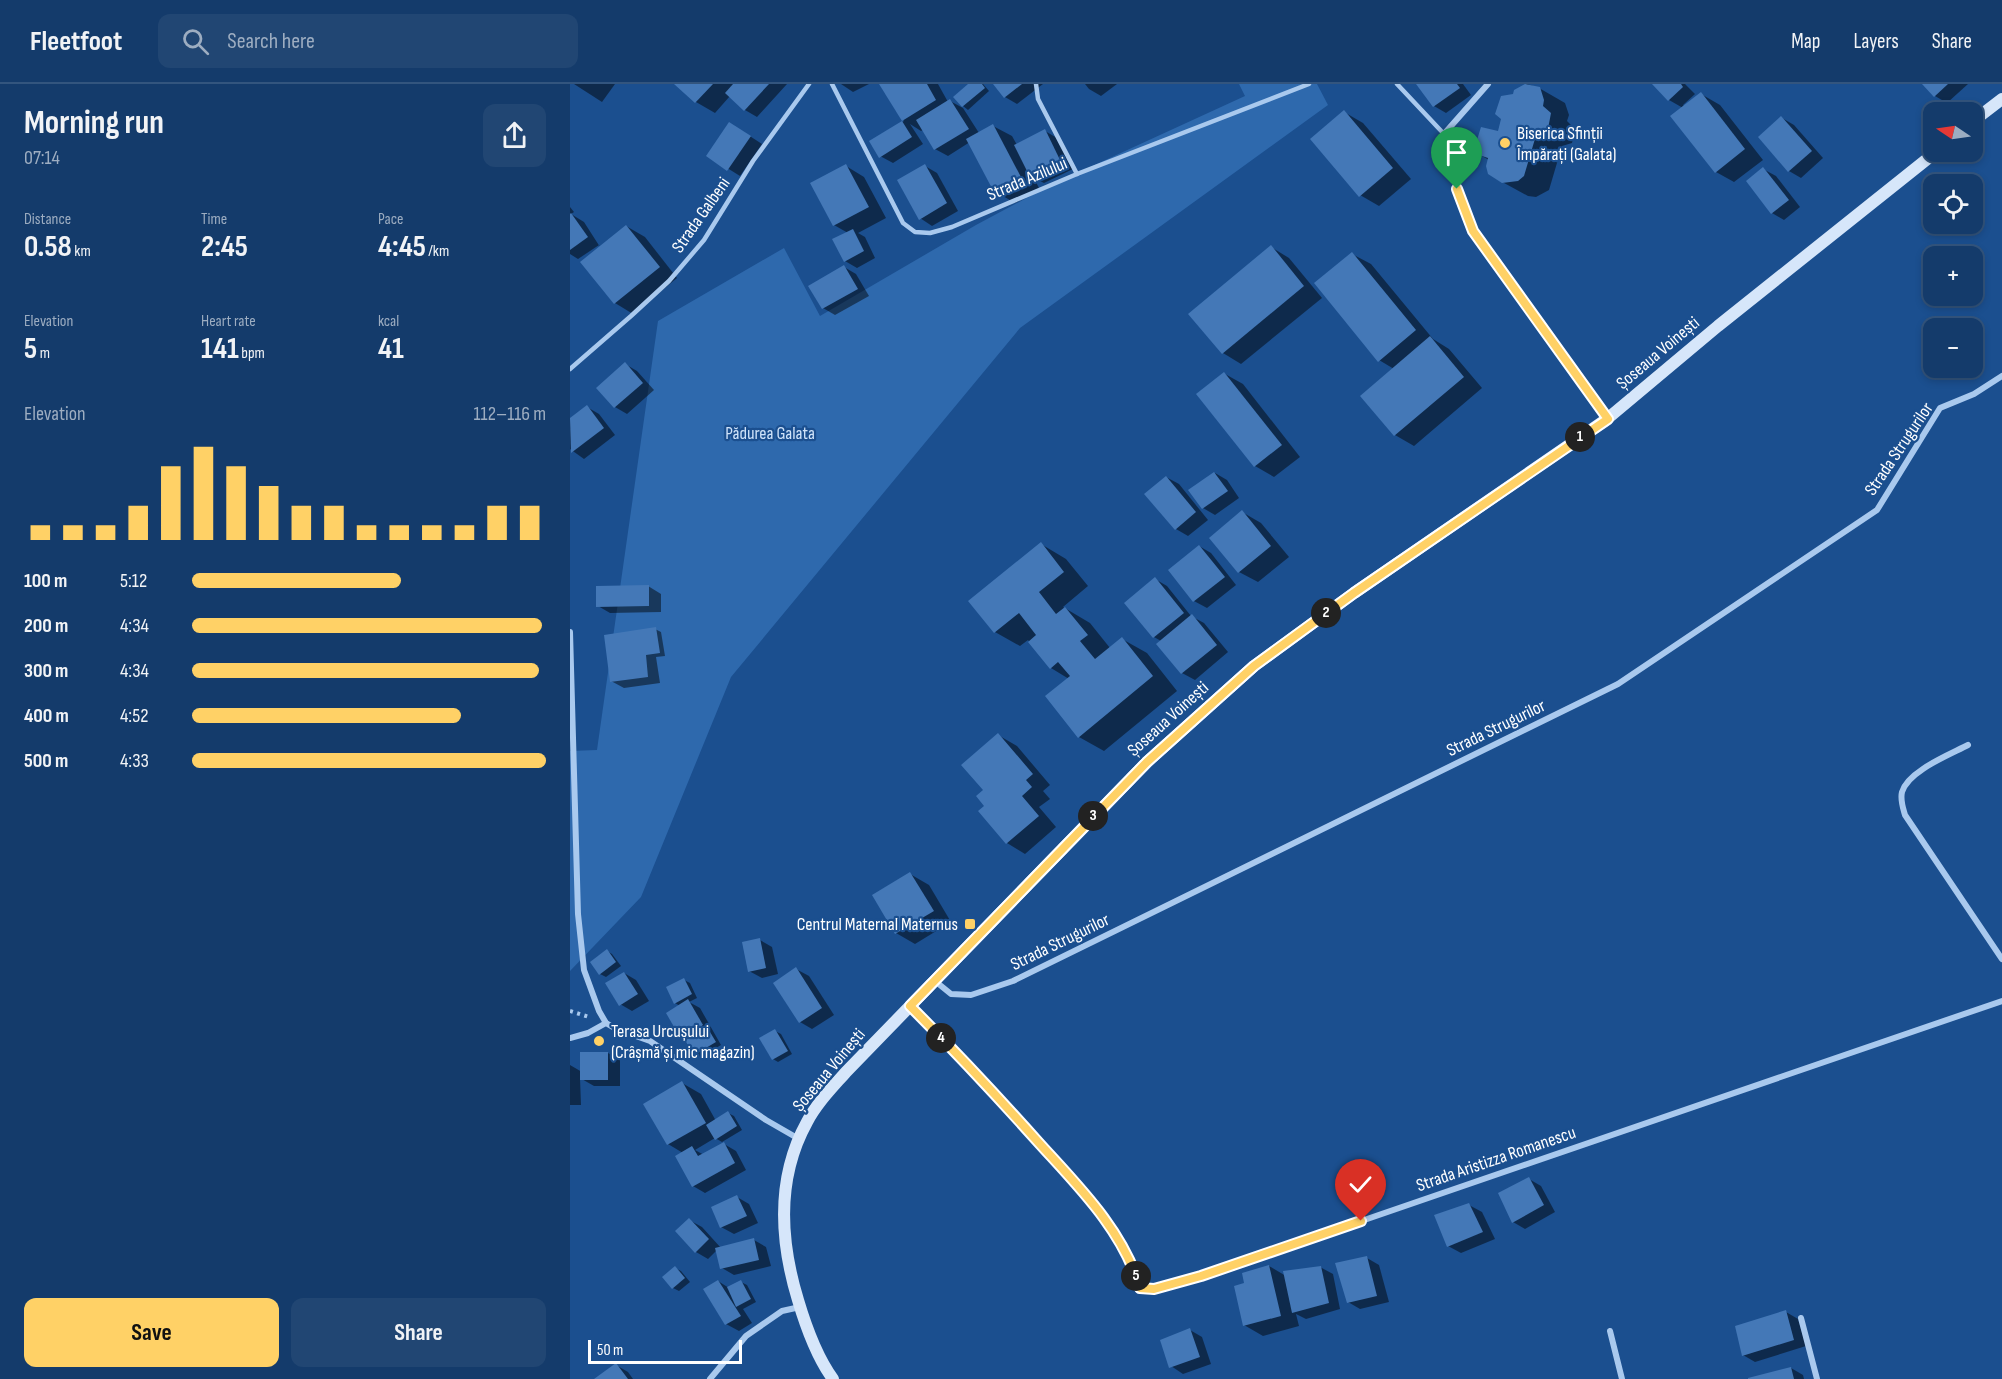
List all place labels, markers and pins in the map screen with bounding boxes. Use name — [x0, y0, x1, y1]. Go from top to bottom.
place label: Biserica Sfinții Împărați (Galata) — [1516, 123, 1616, 165]
pin — [1431, 127, 1482, 189]
marker: Biserica Sfinții Împărați (Galata) — [1498, 136, 1512, 150]
pin: 1 — [1565, 422, 1595, 452]
pin: 2 — [1311, 598, 1341, 628]
pin: 3 — [1078, 801, 1108, 831]
place label: Centrul Maternal Maternus — [797, 914, 958, 935]
marker: Centrul Maternal Maternus — [963, 917, 977, 931]
place label: Terasa Urcușului (Crâșmă și mic magazin) — [611, 1021, 755, 1063]
pin: 4 — [926, 1023, 956, 1053]
marker: Terasa Urcușului (Crâșmă și mic magazin) — [592, 1034, 606, 1048]
pin — [1335, 1159, 1386, 1221]
pin: 5 — [1121, 1261, 1151, 1291]

